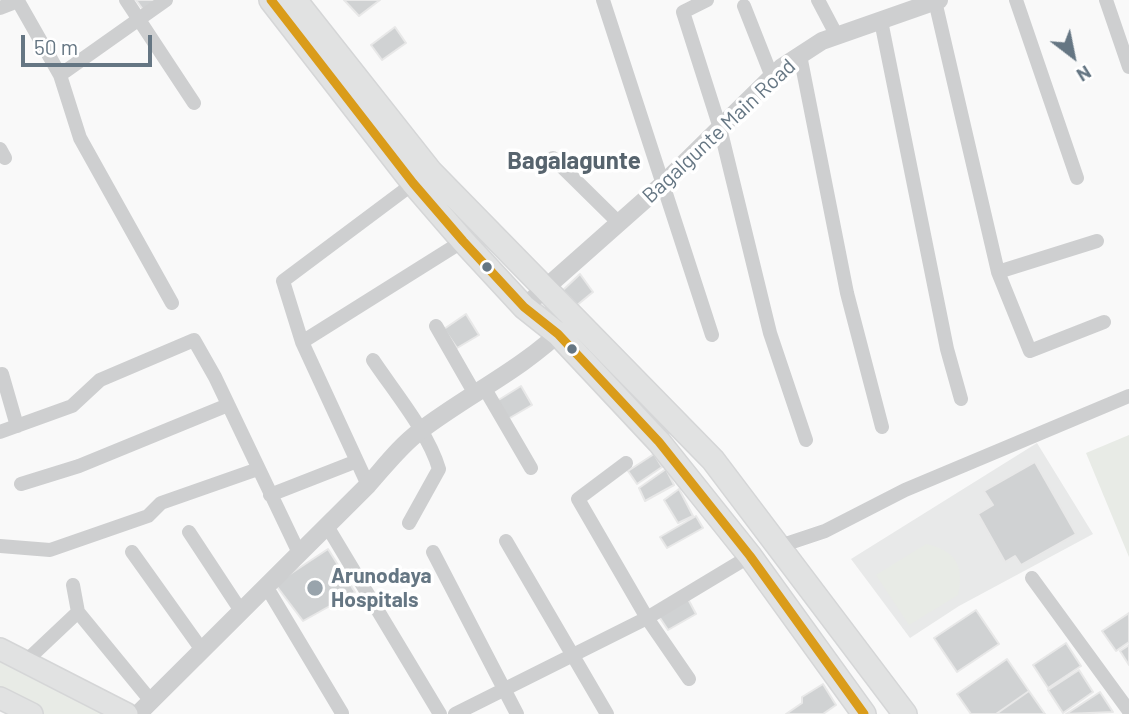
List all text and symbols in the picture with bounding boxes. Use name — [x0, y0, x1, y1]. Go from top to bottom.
scale bar — [24, 21, 156, 65]
north arrow — [1038, 21, 1108, 91]
text: 50 m — [34, 34, 78, 59]
street label: Bagalgunte Main Road — [637, 54, 801, 208]
text: N — [1073, 61, 1096, 87]
district label: Bagalagunte — [507, 147, 641, 175]
unlabelled marker — [480, 260, 494, 274]
unlabelled marker — [565, 342, 579, 356]
place label: Arunodaya Hospitals — [331, 563, 431, 613]
marker: Arunodaya Hospitals — [305, 578, 325, 598]

